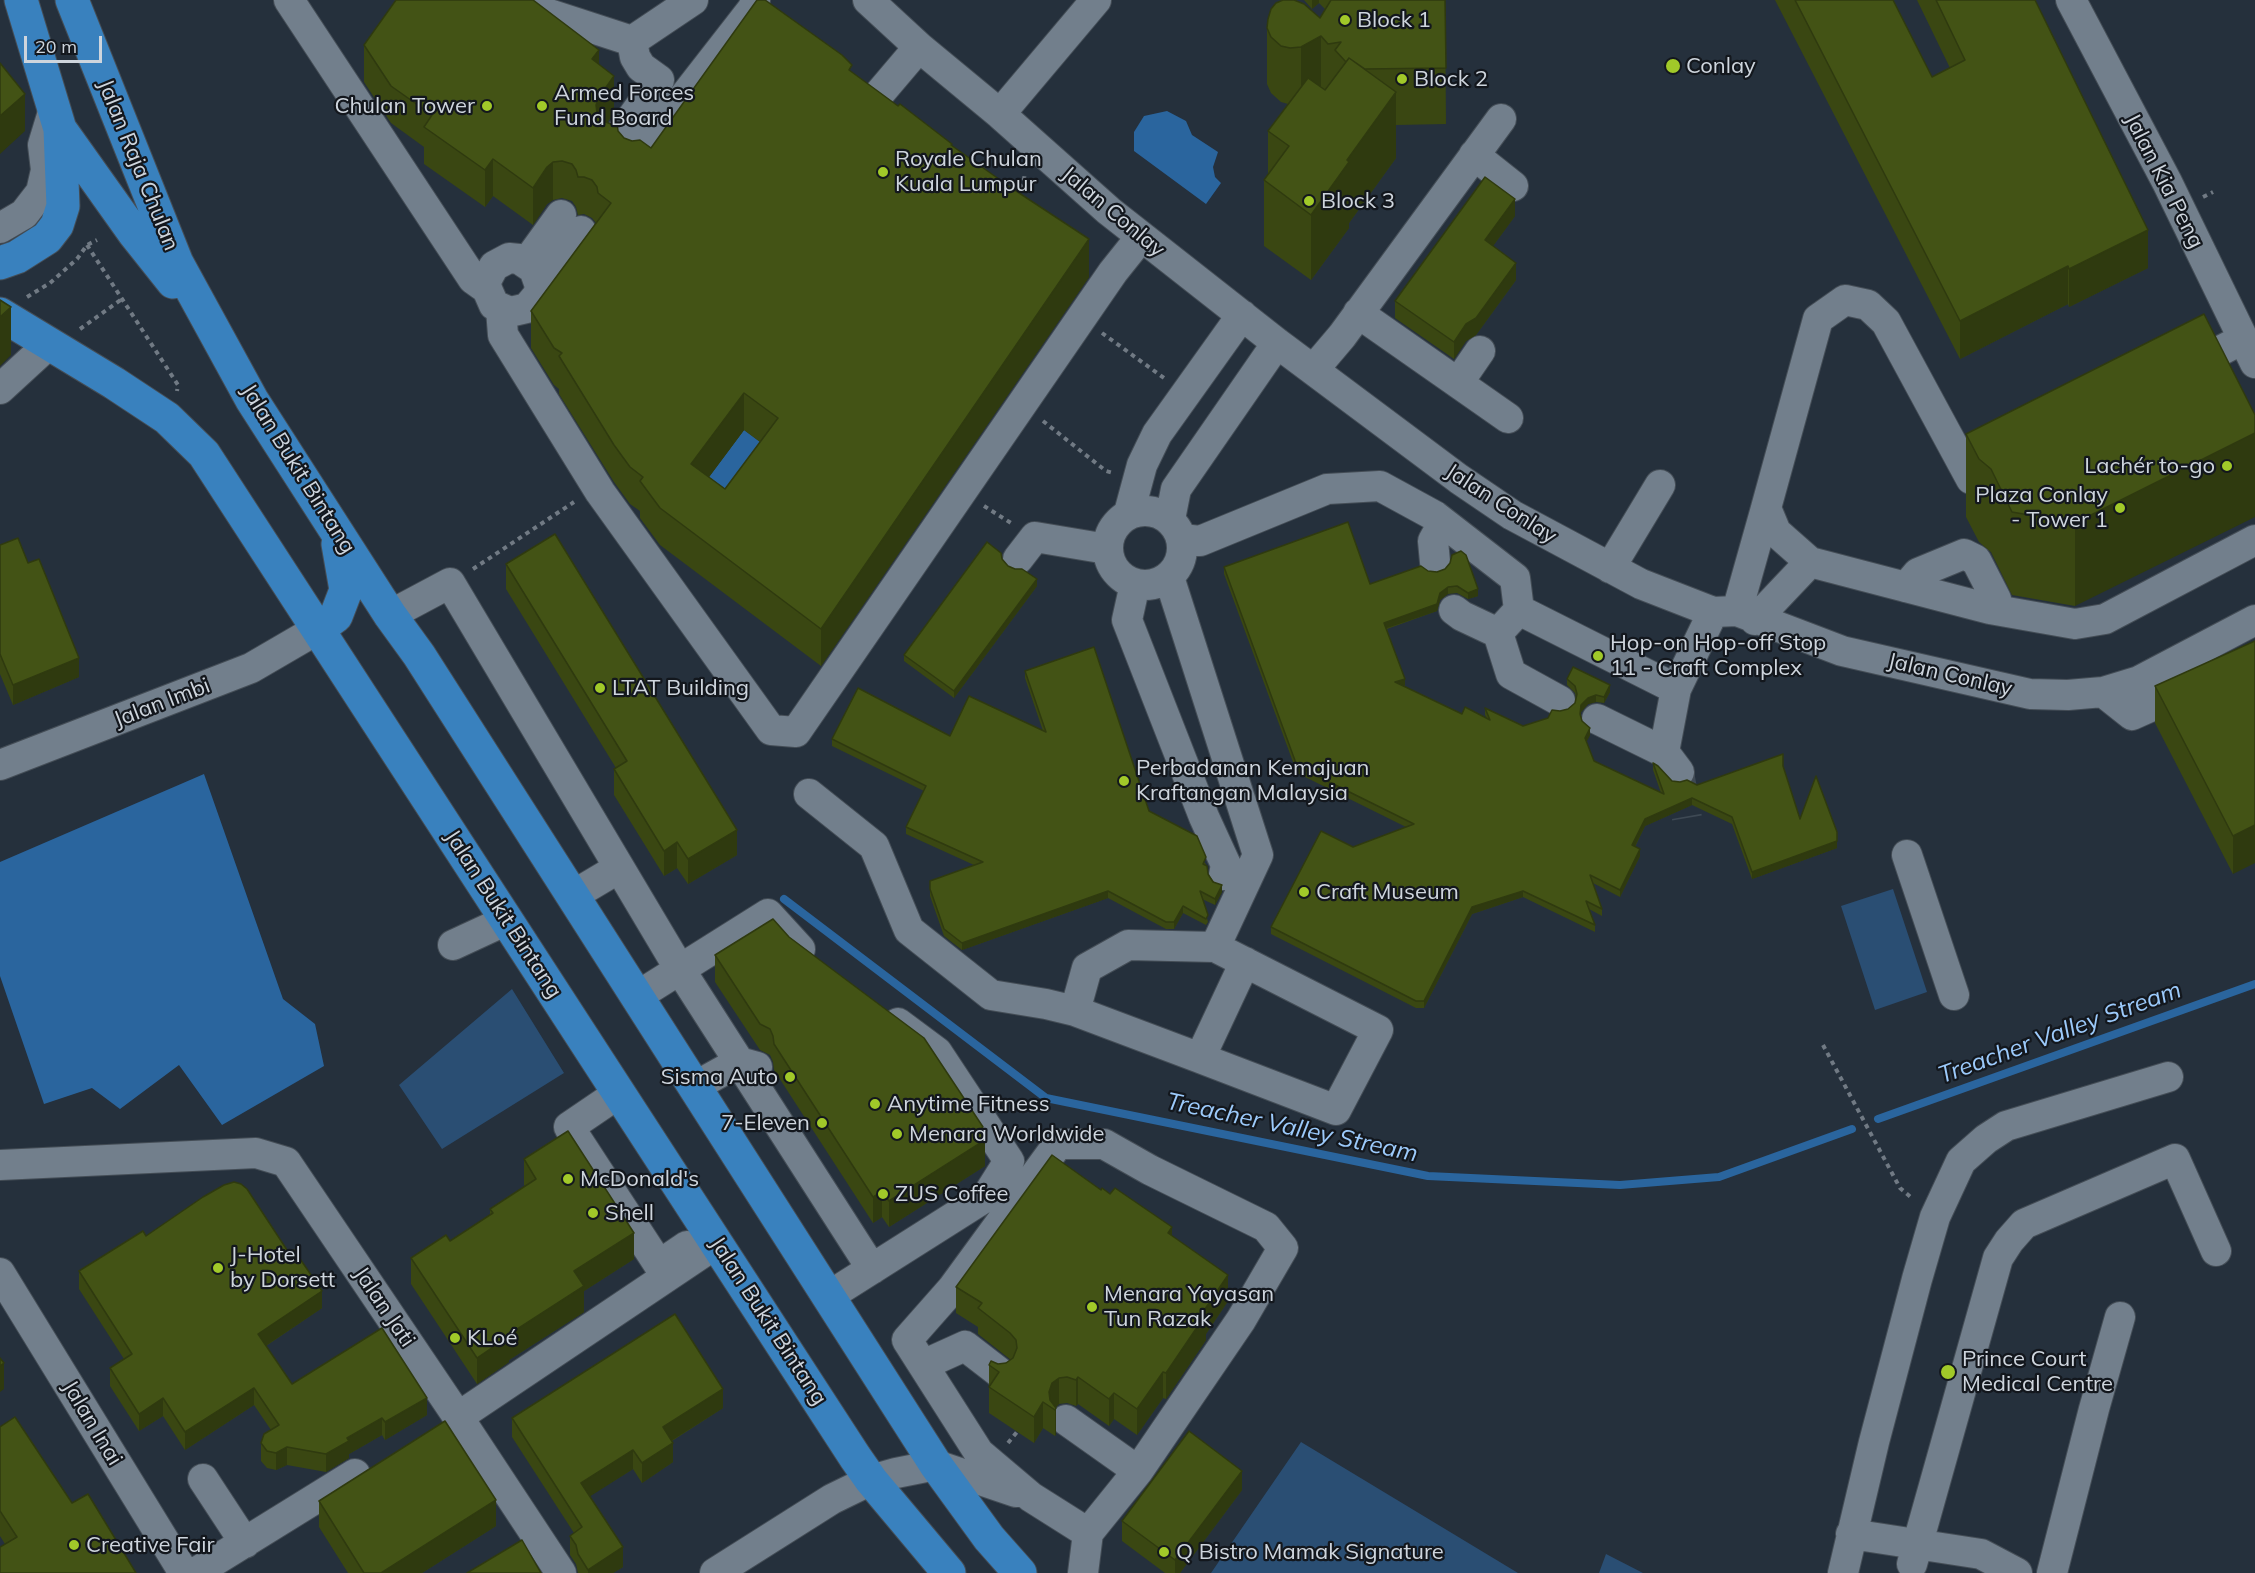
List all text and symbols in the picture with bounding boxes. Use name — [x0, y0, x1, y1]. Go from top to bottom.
place label: Block 1 — [1357, 7, 1431, 33]
marker: Block 1 — [1338, 13, 1352, 27]
scale bar — [27, 24, 105, 62]
text: 20 m — [35, 35, 77, 58]
place label: Conlay — [1686, 53, 1756, 79]
marker: Conlay — [1664, 57, 1682, 75]
place label: Block 2 — [1414, 66, 1488, 92]
marker: Block 2 — [1395, 72, 1409, 86]
street label: Jalan Raja Chulan — [92, 76, 184, 254]
place label: Armed Forces Fund Board — [554, 80, 694, 132]
place label: Chulan Tower — [334, 93, 475, 119]
marker: Chulan Tower — [480, 99, 494, 113]
marker: Armed Forces Fund Board — [535, 99, 549, 113]
street label: Jalan Kia Peng — [2119, 109, 2209, 253]
place label: Royale Chulan Kuala Lumpur — [895, 146, 1042, 198]
street label: Jalan Conlay — [1056, 161, 1170, 263]
marker: Royale Chulan Kuala Lumpur — [876, 165, 890, 179]
place label: Block 3 — [1321, 188, 1395, 214]
marker: Block 3 — [1302, 194, 1316, 208]
street label: Jalan Bukit Bintang — [235, 379, 361, 559]
place label: Lachér to-go — [2084, 453, 2215, 479]
street label: Jalan Conlay — [1440, 458, 1562, 550]
marker: Lachér to-go — [2220, 459, 2234, 473]
place label: Plaza Conlay - Tower 1 — [1975, 482, 2108, 534]
marker: Plaza Conlay - Tower 1 — [2113, 501, 2127, 515]
place label: Hop-on Hop-off Stop 11 - Craft Complex — [1610, 630, 1826, 682]
street label: Jalan Conlay — [1885, 648, 2015, 702]
marker: Hop-on Hop-off Stop 11 - Craft Complex — [1591, 649, 1605, 663]
street label: Jalan Imbi — [110, 673, 214, 733]
place label: LTAT Building — [612, 675, 749, 701]
marker: LTAT Building — [593, 681, 607, 695]
place label: Perbadanan Kemajuan Kraftangan Malaysia — [1136, 755, 1370, 806]
marker: Perbadanan Kemajuan Kraftangan Malaysia — [1117, 774, 1131, 788]
street label: Jalan Bukit Bintang — [439, 825, 567, 1003]
place label: Craft Museum — [1316, 879, 1459, 905]
marker: Craft Museum — [1297, 885, 1311, 899]
water label: Treacher Valley Stream — [1935, 976, 2185, 1090]
place label: Sisma Auto — [661, 1064, 778, 1090]
marker: Sisma Auto — [783, 1070, 797, 1084]
water label: Treacher Valley Stream — [1164, 1087, 1420, 1169]
place label: Anytime Fitness — [887, 1091, 1050, 1117]
marker: Anytime Fitness — [868, 1097, 882, 1111]
place label: 7-Eleven — [721, 1110, 810, 1136]
marker: 7-Eleven — [815, 1116, 829, 1130]
place label: Menara Worldwide — [909, 1121, 1104, 1147]
marker: Menara Worldwide — [890, 1127, 904, 1141]
place label: McDonald's — [580, 1166, 699, 1192]
marker: McDonald's — [561, 1172, 575, 1186]
place label: ZUS Coffee — [895, 1181, 1008, 1207]
marker: ZUS Coffee — [876, 1187, 890, 1201]
place label: Shell — [605, 1200, 654, 1226]
marker: Shell — [586, 1206, 600, 1220]
street label: Jalan Bukit Bintang — [704, 1232, 832, 1410]
place label: J-Hotel by Dorsett — [230, 1242, 335, 1294]
marker: J-Hotel by Dorsett — [211, 1261, 225, 1275]
street label: Jalan Jati — [348, 1262, 420, 1352]
place label: Menara Yayasan Tun Razak — [1104, 1281, 1274, 1332]
marker: Menara Yayasan Tun Razak — [1085, 1300, 1099, 1314]
place label: KLoé — [467, 1325, 517, 1351]
marker: KLoé — [448, 1331, 462, 1345]
place label: Prince Court Medical Centre — [1962, 1346, 2113, 1398]
marker: Prince Court Medical Centre — [1939, 1363, 1957, 1381]
street label: Jalan Inai — [56, 1376, 128, 1470]
place label: Creative Fair — [86, 1532, 215, 1558]
marker: Creative Fair — [67, 1538, 81, 1552]
place label: Q Bistro Mamak Signature — [1176, 1539, 1444, 1565]
marker: Q Bistro Mamak Signature — [1157, 1545, 1171, 1559]

